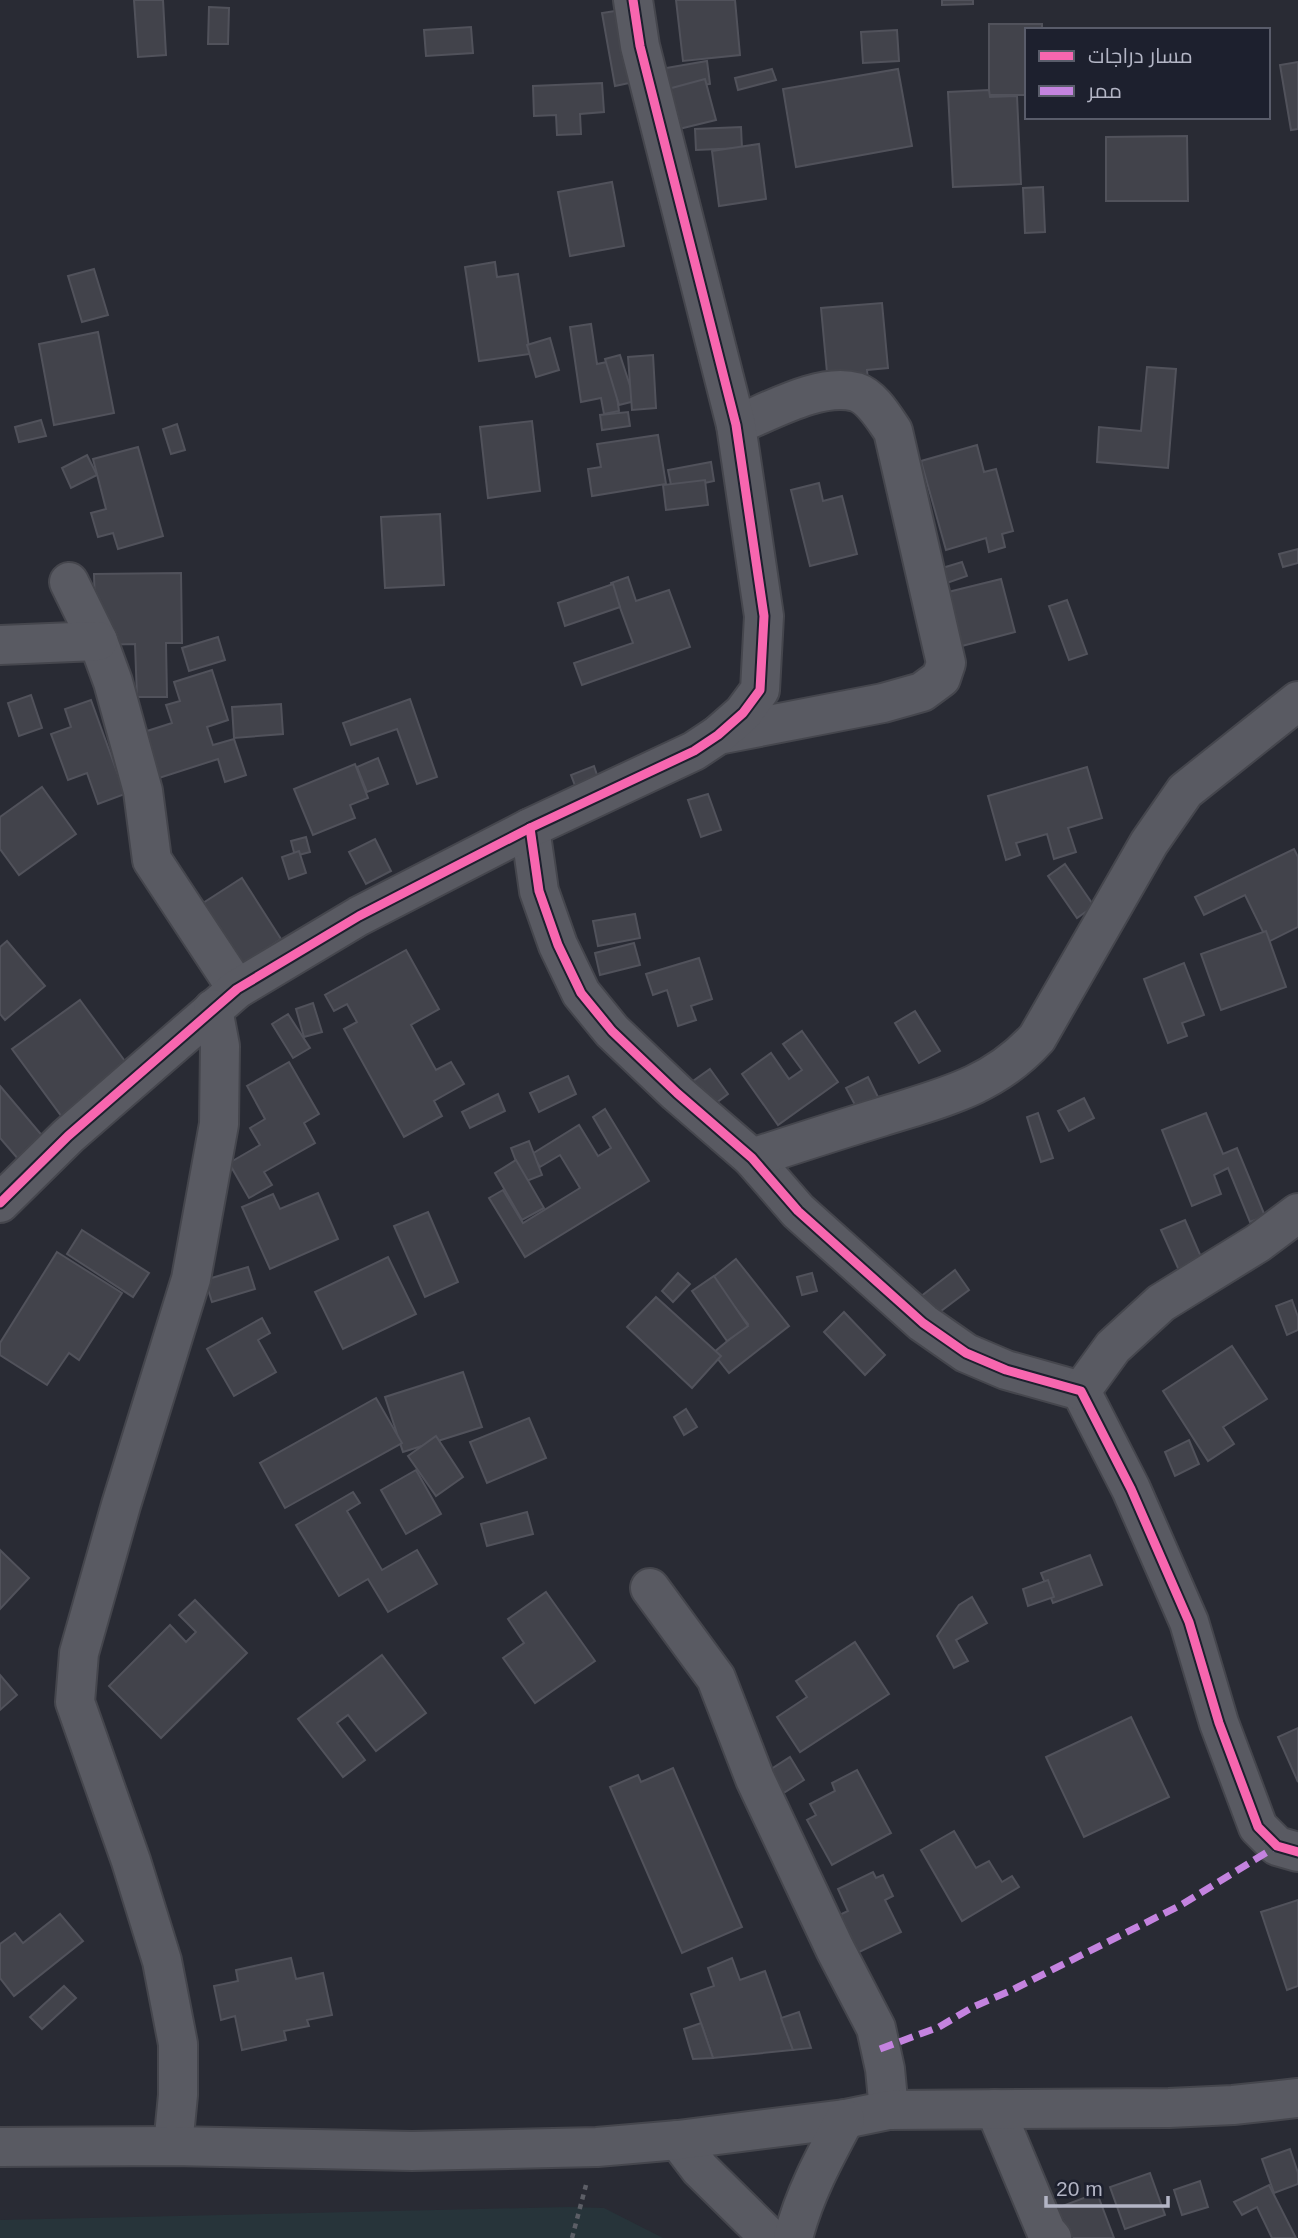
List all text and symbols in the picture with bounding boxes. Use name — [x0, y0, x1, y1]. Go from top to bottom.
legend — [1025, 28, 1270, 119]
text: مسار دراجات — [1088, 44, 1193, 68]
text: ممر — [1087, 79, 1122, 103]
scale bar — [1046, 2164, 1168, 2208]
text: 20 m — [1056, 2177, 1103, 2200]

